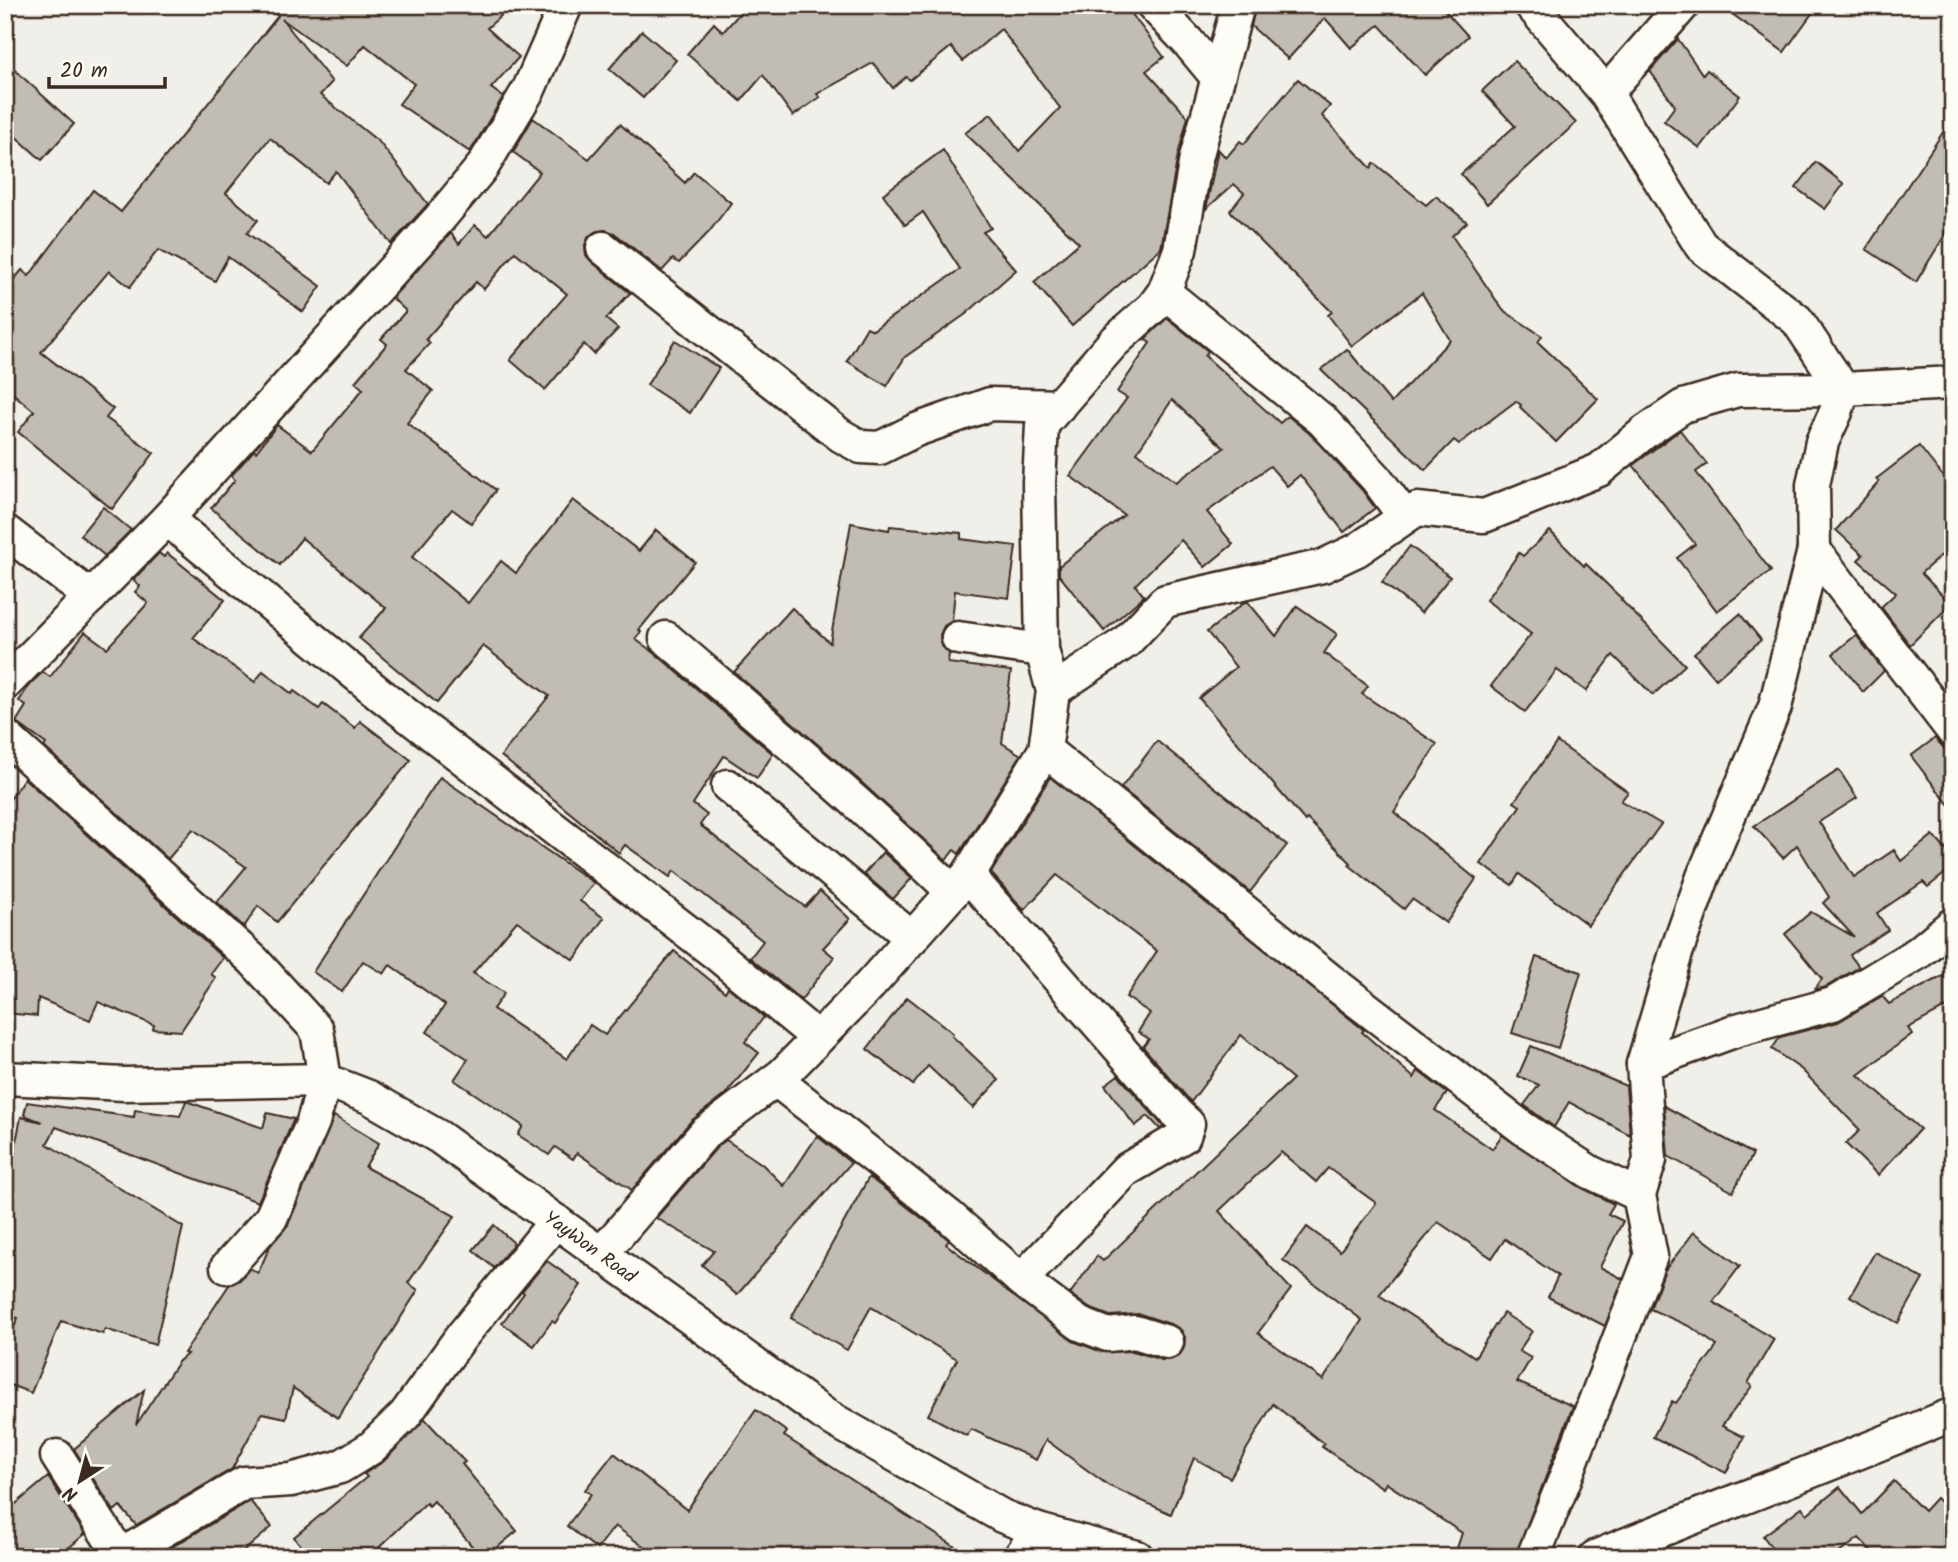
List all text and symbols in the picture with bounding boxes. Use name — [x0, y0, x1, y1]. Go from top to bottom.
scale bar — [49, 46, 164, 90]
text: 20 m — [60, 55, 108, 88]
street label: YayWon Road — [537, 1204, 643, 1292]
north arrow — [46, 1446, 116, 1516]
text: N — [58, 1477, 85, 1509]

